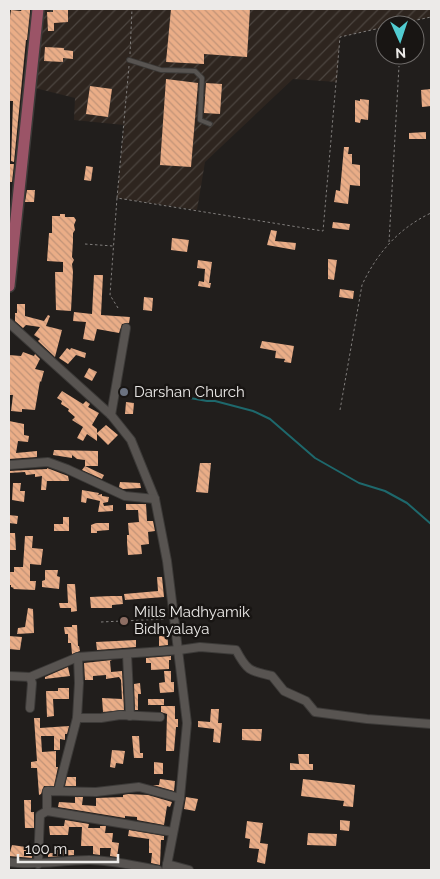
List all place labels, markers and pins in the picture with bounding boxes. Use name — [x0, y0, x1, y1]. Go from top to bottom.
place label: Darshan Church — [134, 383, 245, 401]
marker: Darshan Church — [118, 386, 130, 398]
place label: Mills Madhyamik Bidhyalaya — [134, 603, 250, 638]
marker: Mills Madhyamik Bidhyalaya — [118, 615, 130, 627]

